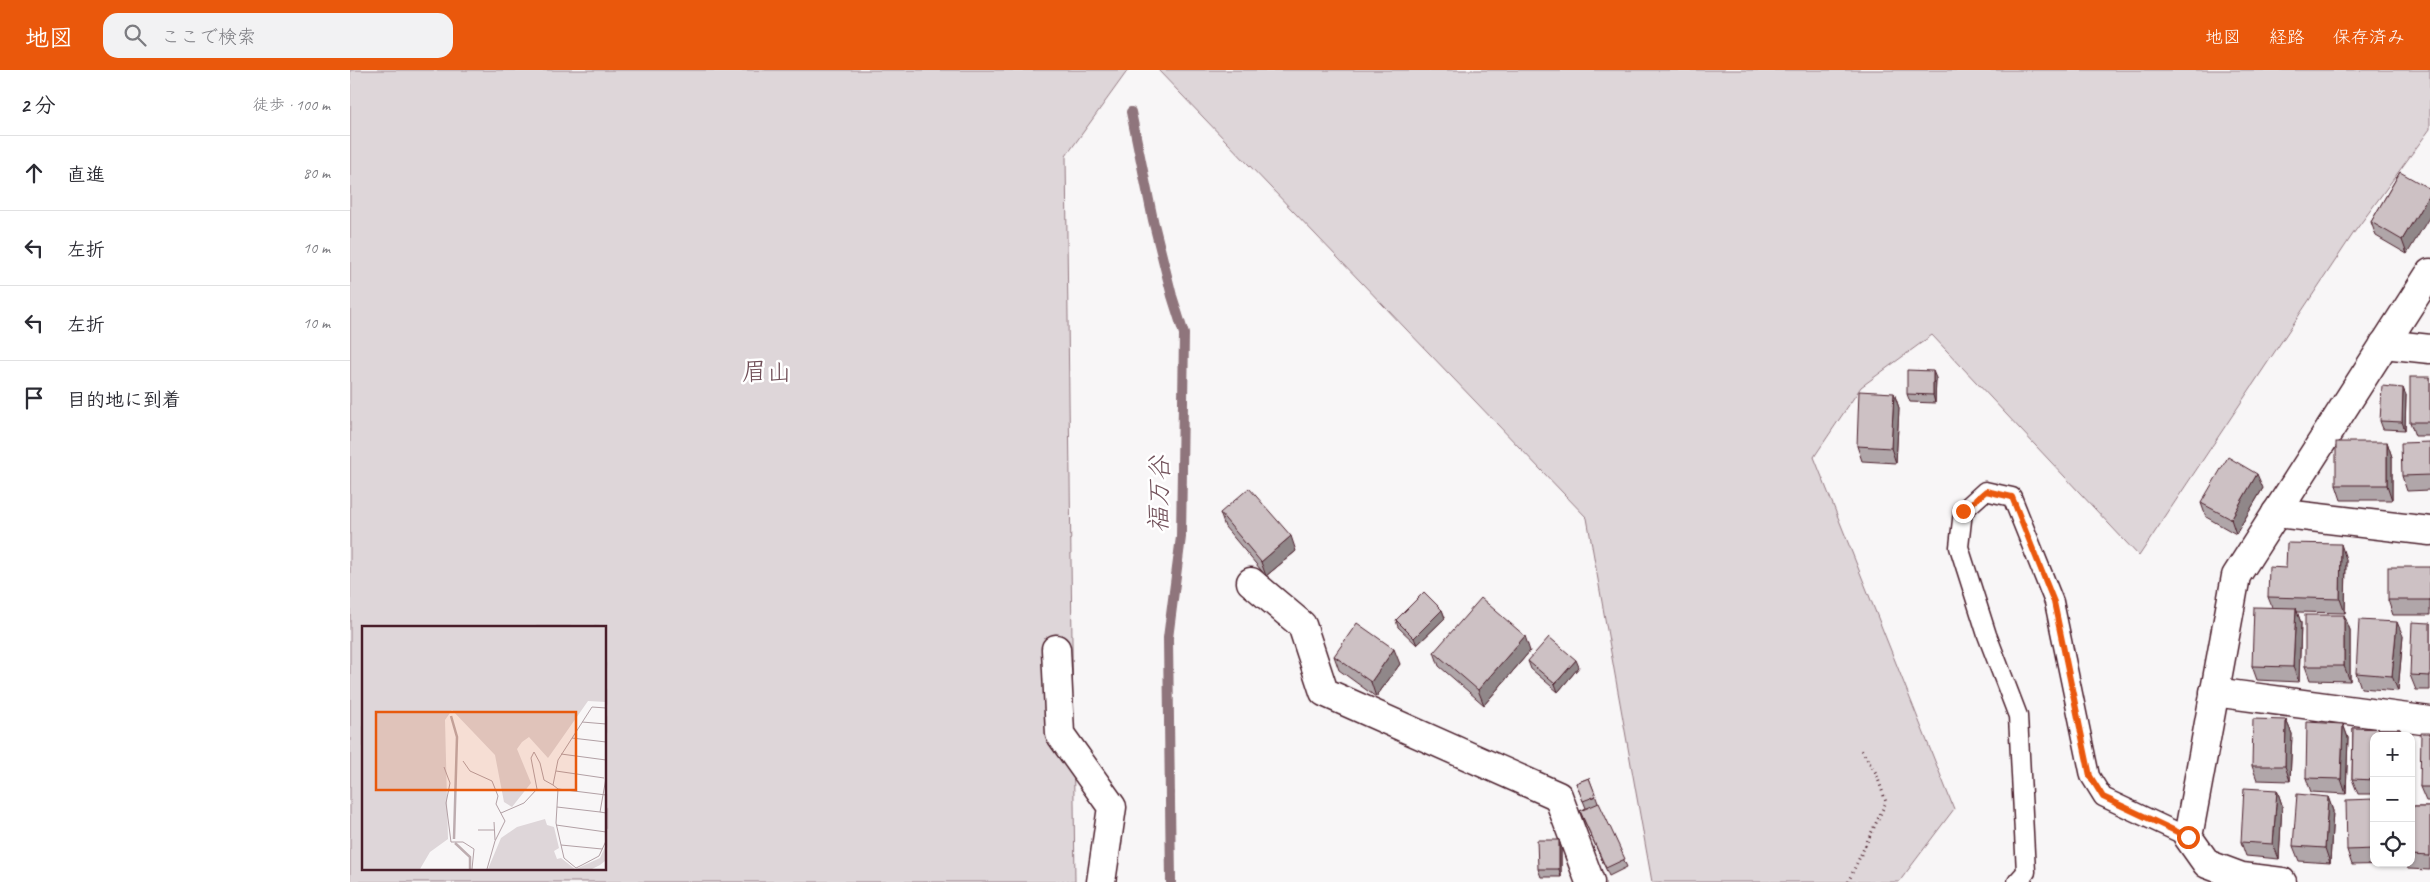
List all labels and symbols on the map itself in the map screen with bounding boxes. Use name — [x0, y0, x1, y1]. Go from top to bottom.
park label: 眉山 — [742, 356, 792, 388]
water label: 福万谷 — [1142, 454, 1176, 533]
route end — [1952, 500, 1975, 523]
inset map — [362, 626, 606, 870]
route start — [2177, 826, 2200, 849]

